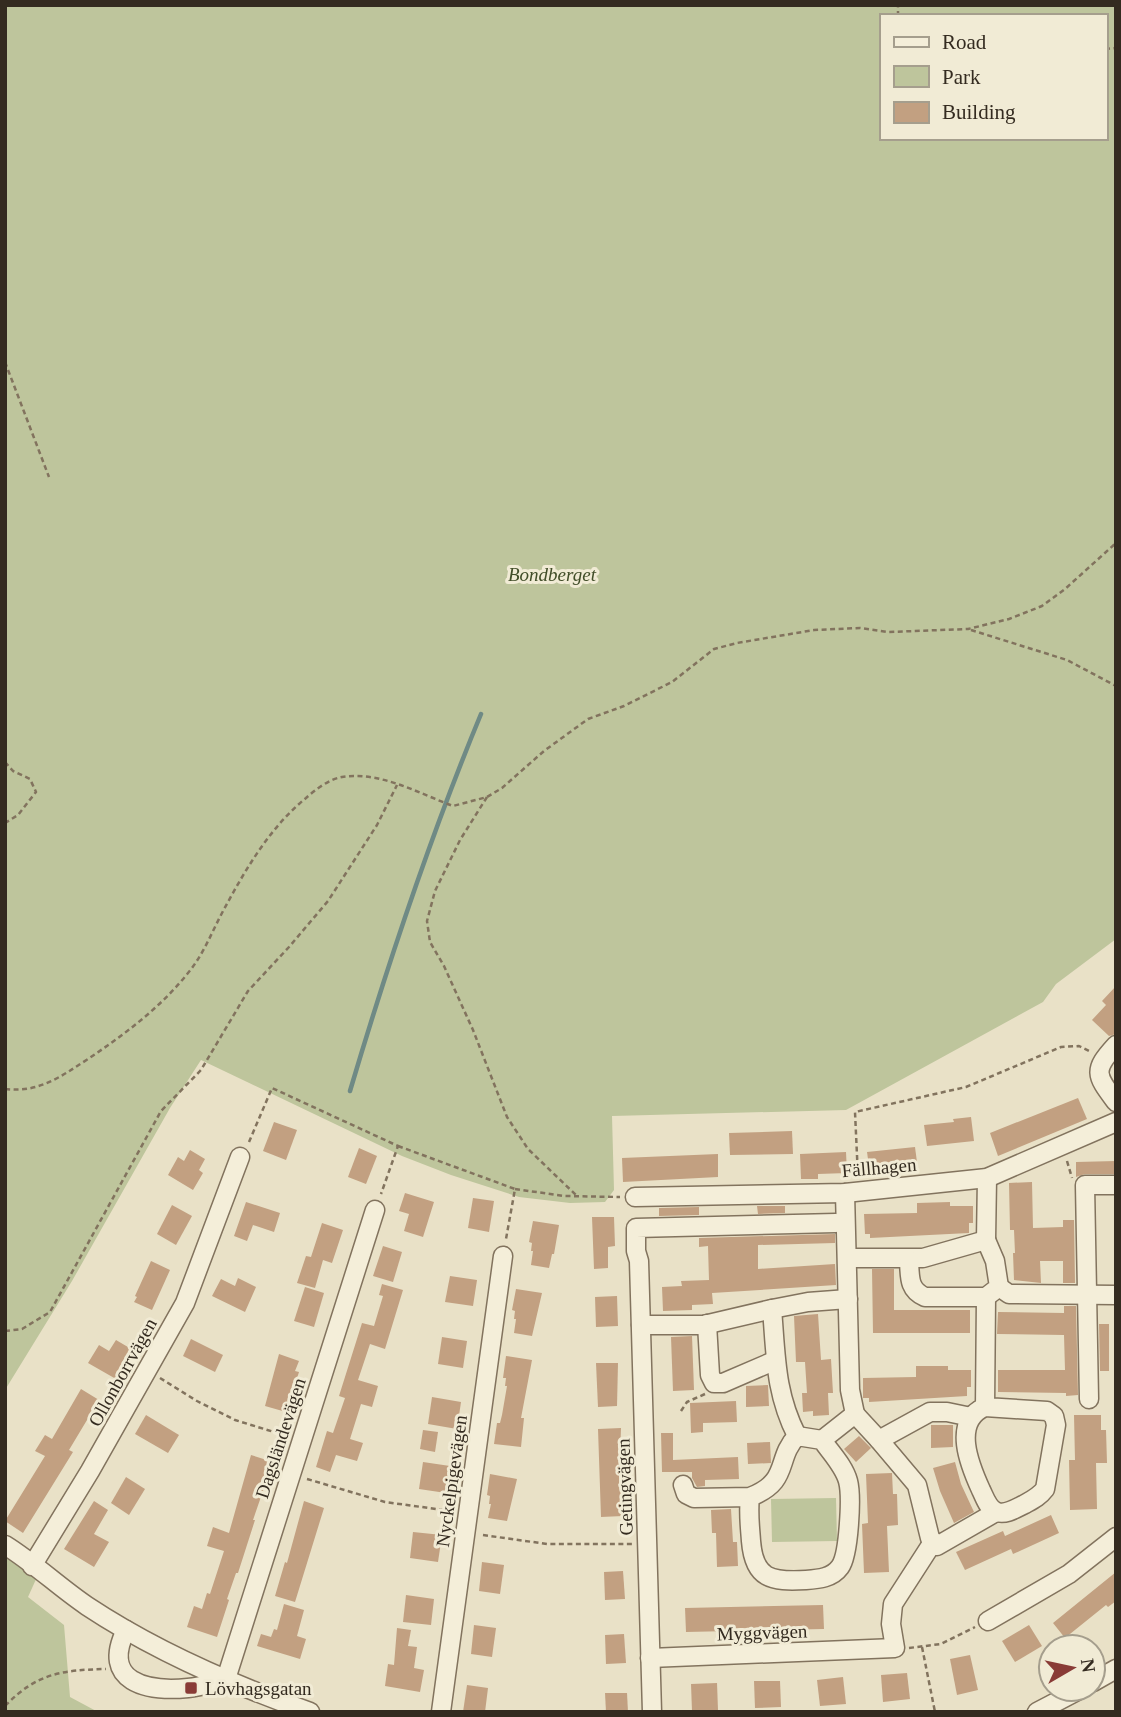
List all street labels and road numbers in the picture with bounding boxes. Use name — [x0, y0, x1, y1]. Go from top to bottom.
street label: Fällhagen — [841, 1154, 918, 1181]
street label: Ollonborrvägen — [84, 1314, 161, 1430]
street label: Dagsländevägen — [251, 1375, 310, 1501]
street label: Nyckelpigevägen — [432, 1413, 471, 1548]
street label: Getingvägen — [612, 1438, 637, 1536]
street label: Myggvägen — [716, 1620, 808, 1645]

